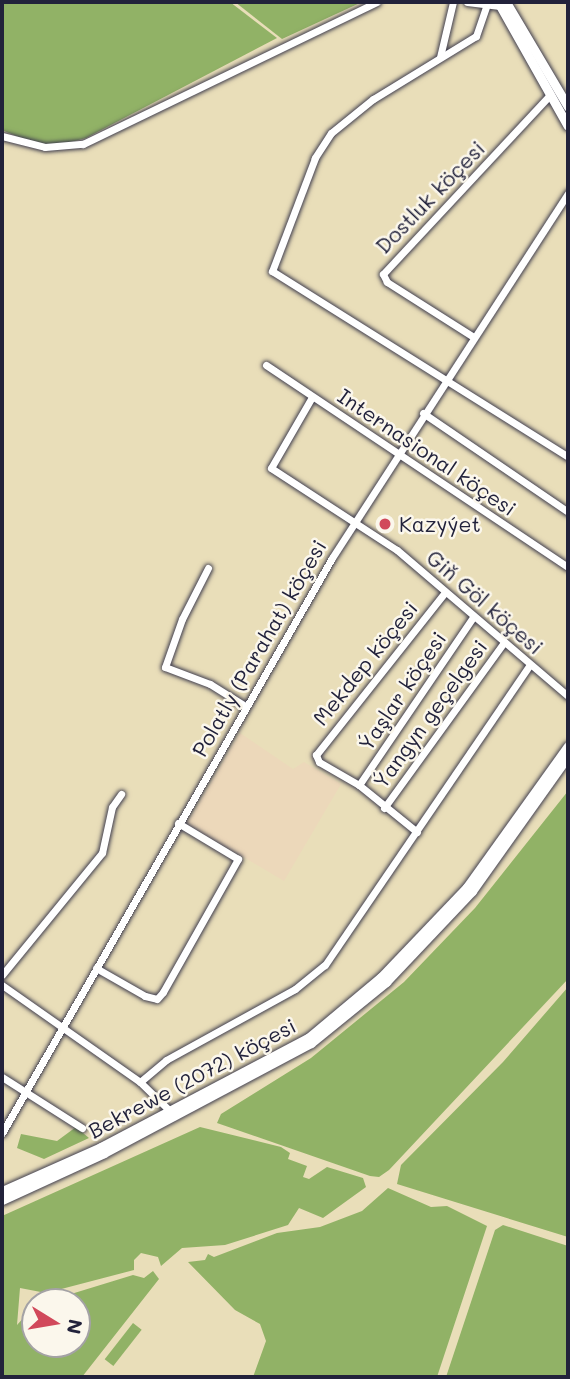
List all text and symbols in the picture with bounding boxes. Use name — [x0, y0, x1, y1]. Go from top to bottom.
street label: Dostluk köçesi — [370, 136, 490, 258]
street label: Internasional köçesi — [333, 383, 521, 521]
place label: Kazyýet — [399, 511, 481, 537]
marker: Kazyýet — [377, 516, 393, 532]
street label: Polatly (Parahat) köçesi — [187, 535, 331, 761]
street label: Giň Göl köçesi — [422, 545, 548, 659]
street label: Mekdep köçesi — [307, 596, 423, 730]
street label: Ýaşlar köçesi — [353, 627, 451, 755]
street label: Ýangyn geçelgesi — [368, 635, 492, 793]
street label: Bekrewe (2072) köçesi — [84, 1013, 300, 1143]
north arrow — [21, 1288, 91, 1358]
text: N — [61, 1317, 89, 1336]

